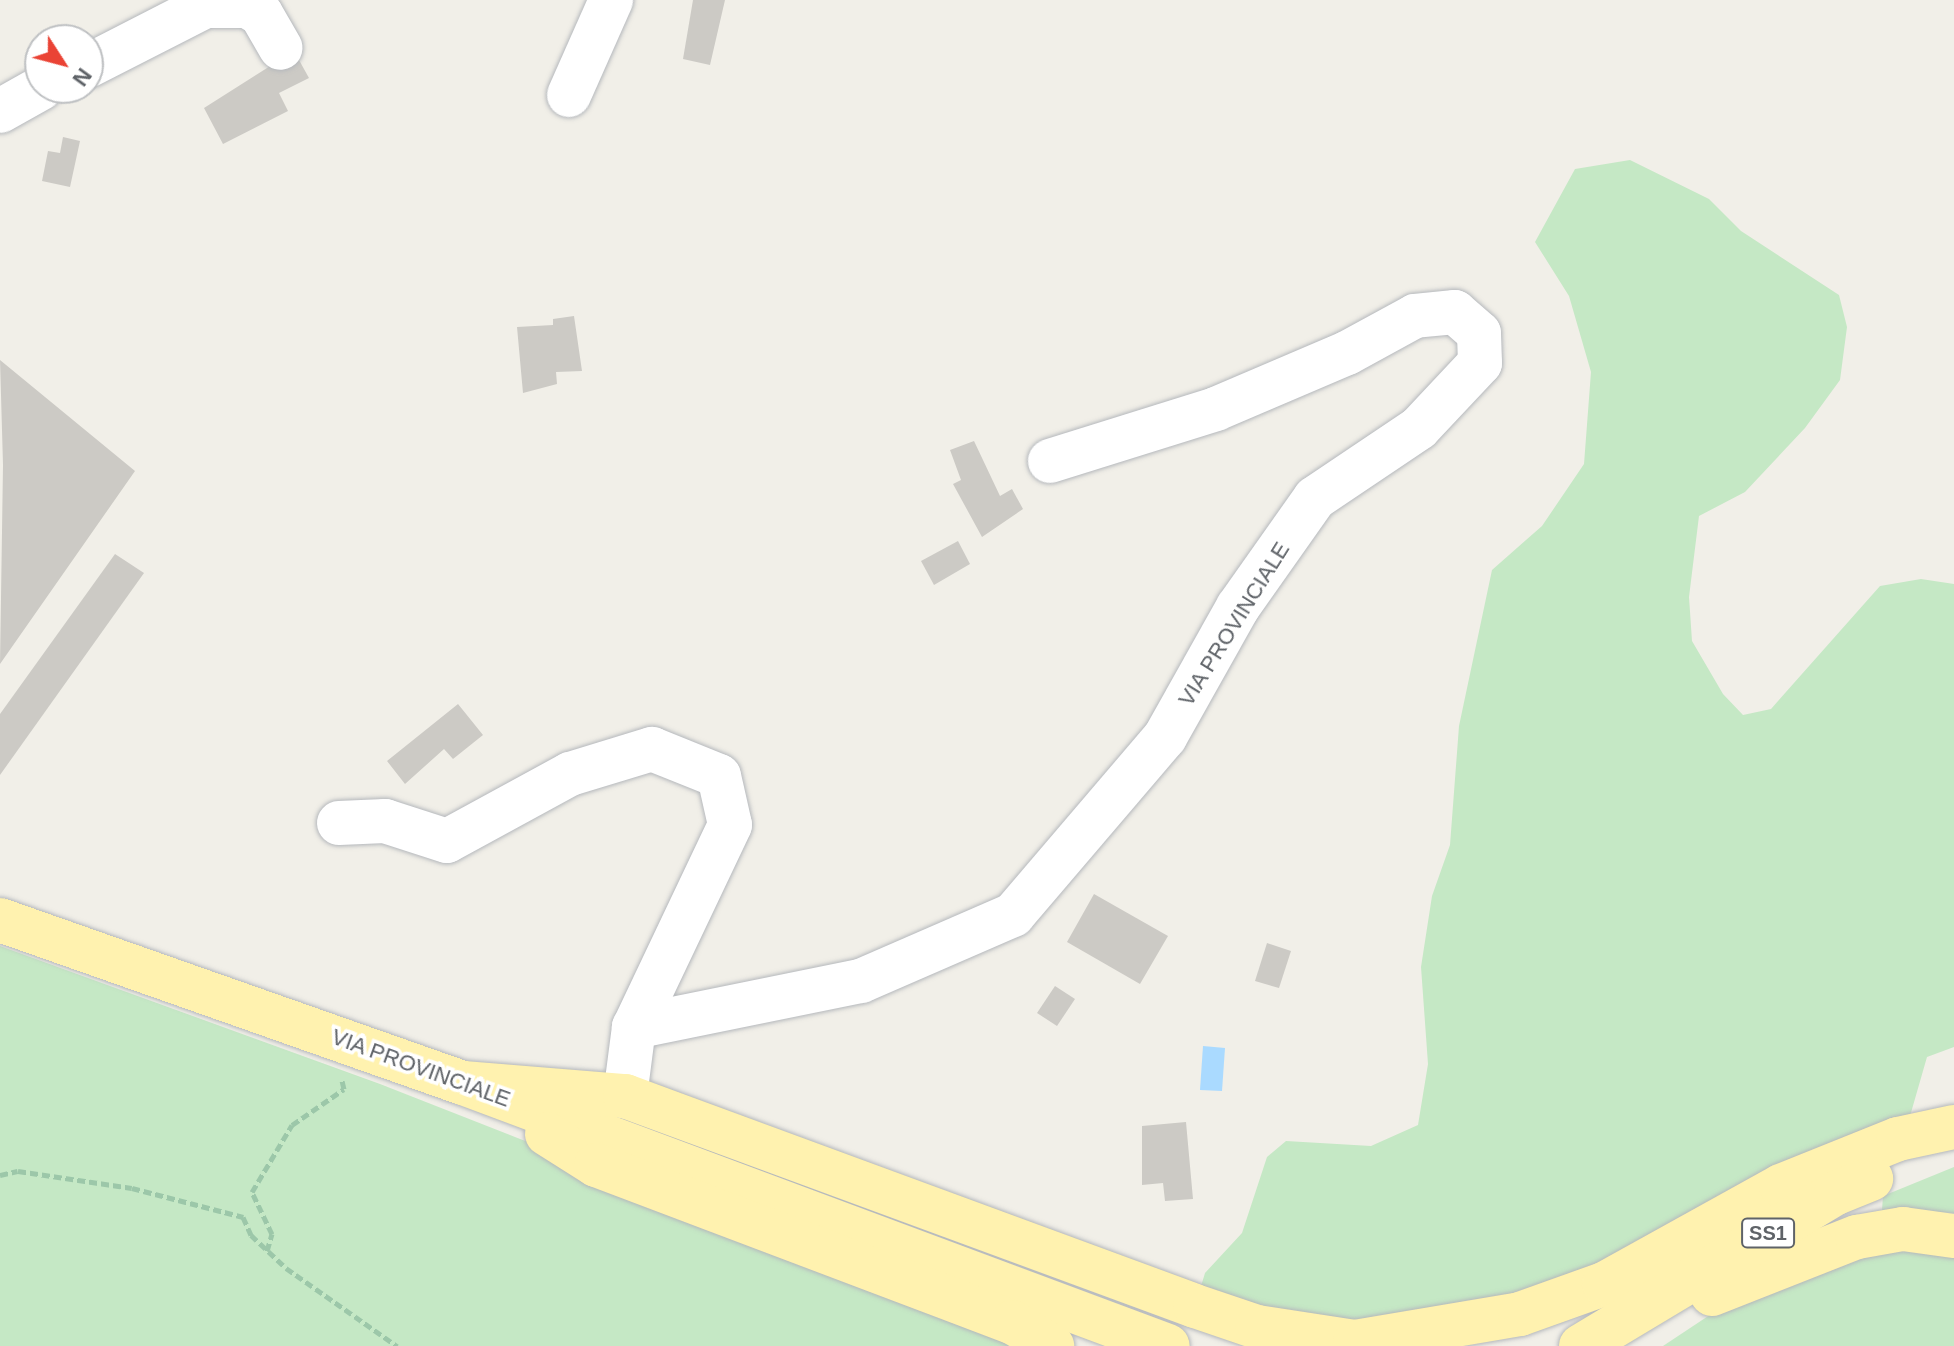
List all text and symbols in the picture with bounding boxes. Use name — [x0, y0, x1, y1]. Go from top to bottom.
north arrow — [24, 24, 104, 104]
text: N — [67, 63, 97, 91]
street label: VIA PROVINCIALE — [1173, 537, 1295, 711]
street label: VIA PROVINCIALE — [327, 1023, 515, 1113]
road number: SS1 — [1740, 1217, 1796, 1249]

